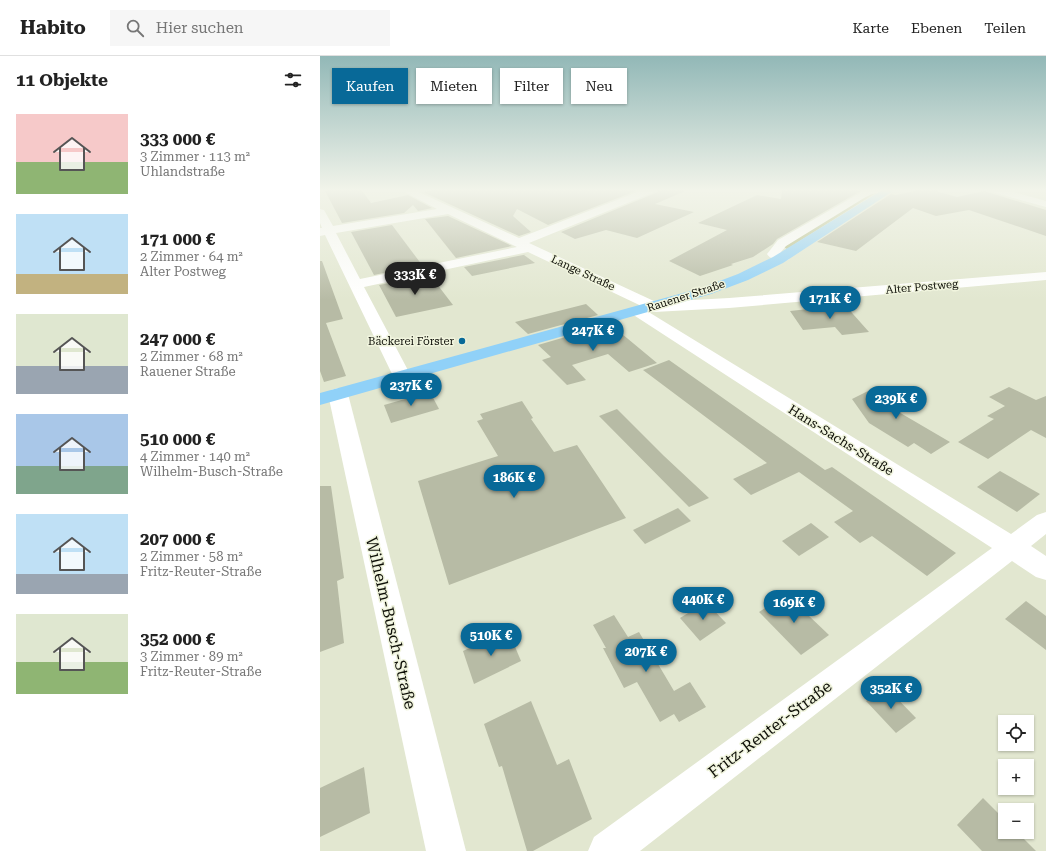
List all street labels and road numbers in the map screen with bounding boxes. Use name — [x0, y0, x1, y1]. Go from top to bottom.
street label: Lange Straße — [549, 253, 617, 293]
street label: Rauener Straße — [645, 277, 727, 315]
street label: Alter Postweg — [885, 277, 960, 297]
street label: Hans-Sachs-Straße — [786, 402, 896, 478]
street label: Wilhelm-Busch-Straße — [362, 535, 420, 711]
street label: Fritz-Reuter-Straße — [705, 676, 836, 782]

